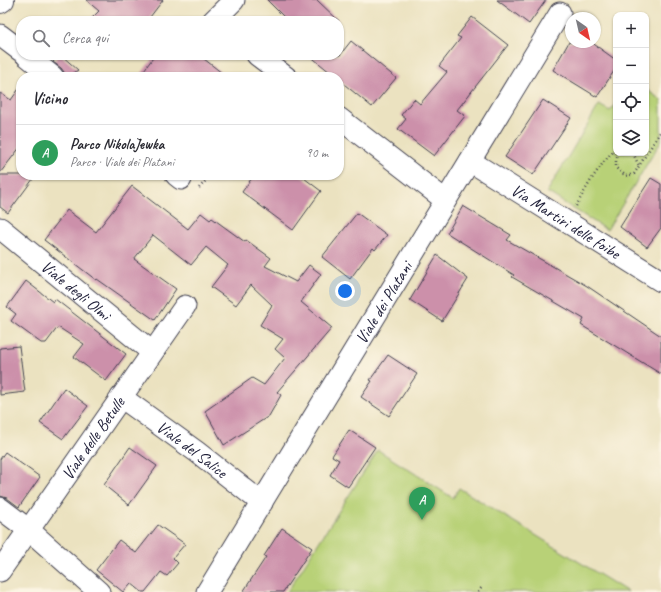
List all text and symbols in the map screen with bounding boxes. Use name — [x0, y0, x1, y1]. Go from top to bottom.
north arrow — [565, 12, 601, 48]
map controls — [613, 12, 649, 156]
button: + — [613, 12, 649, 48]
search box — [16, 16, 344, 60]
icon: search — [30, 27, 52, 49]
text: Cerca qui — [62, 29, 108, 48]
button: − — [613, 48, 649, 84]
button: locate — [613, 84, 649, 120]
text: Vicino — [32, 88, 67, 109]
button: layers — [613, 120, 649, 156]
text: Parco NikolaJewka — [70, 135, 164, 154]
text: A — [42, 145, 48, 161]
text: 90 m — [306, 145, 328, 161]
text: Parco · Viale dei Platani — [70, 154, 174, 170]
street label: Via Martiri delle foibe — [507, 179, 625, 264]
street label: Viale degli Olmi — [37, 256, 117, 327]
street label: Viale dei Platani — [351, 256, 418, 348]
your location — [335, 281, 355, 301]
street label: Viale delle Betulle — [57, 392, 130, 484]
street label: Viale del Salice — [152, 416, 232, 484]
pin: A — [409, 487, 435, 520]

